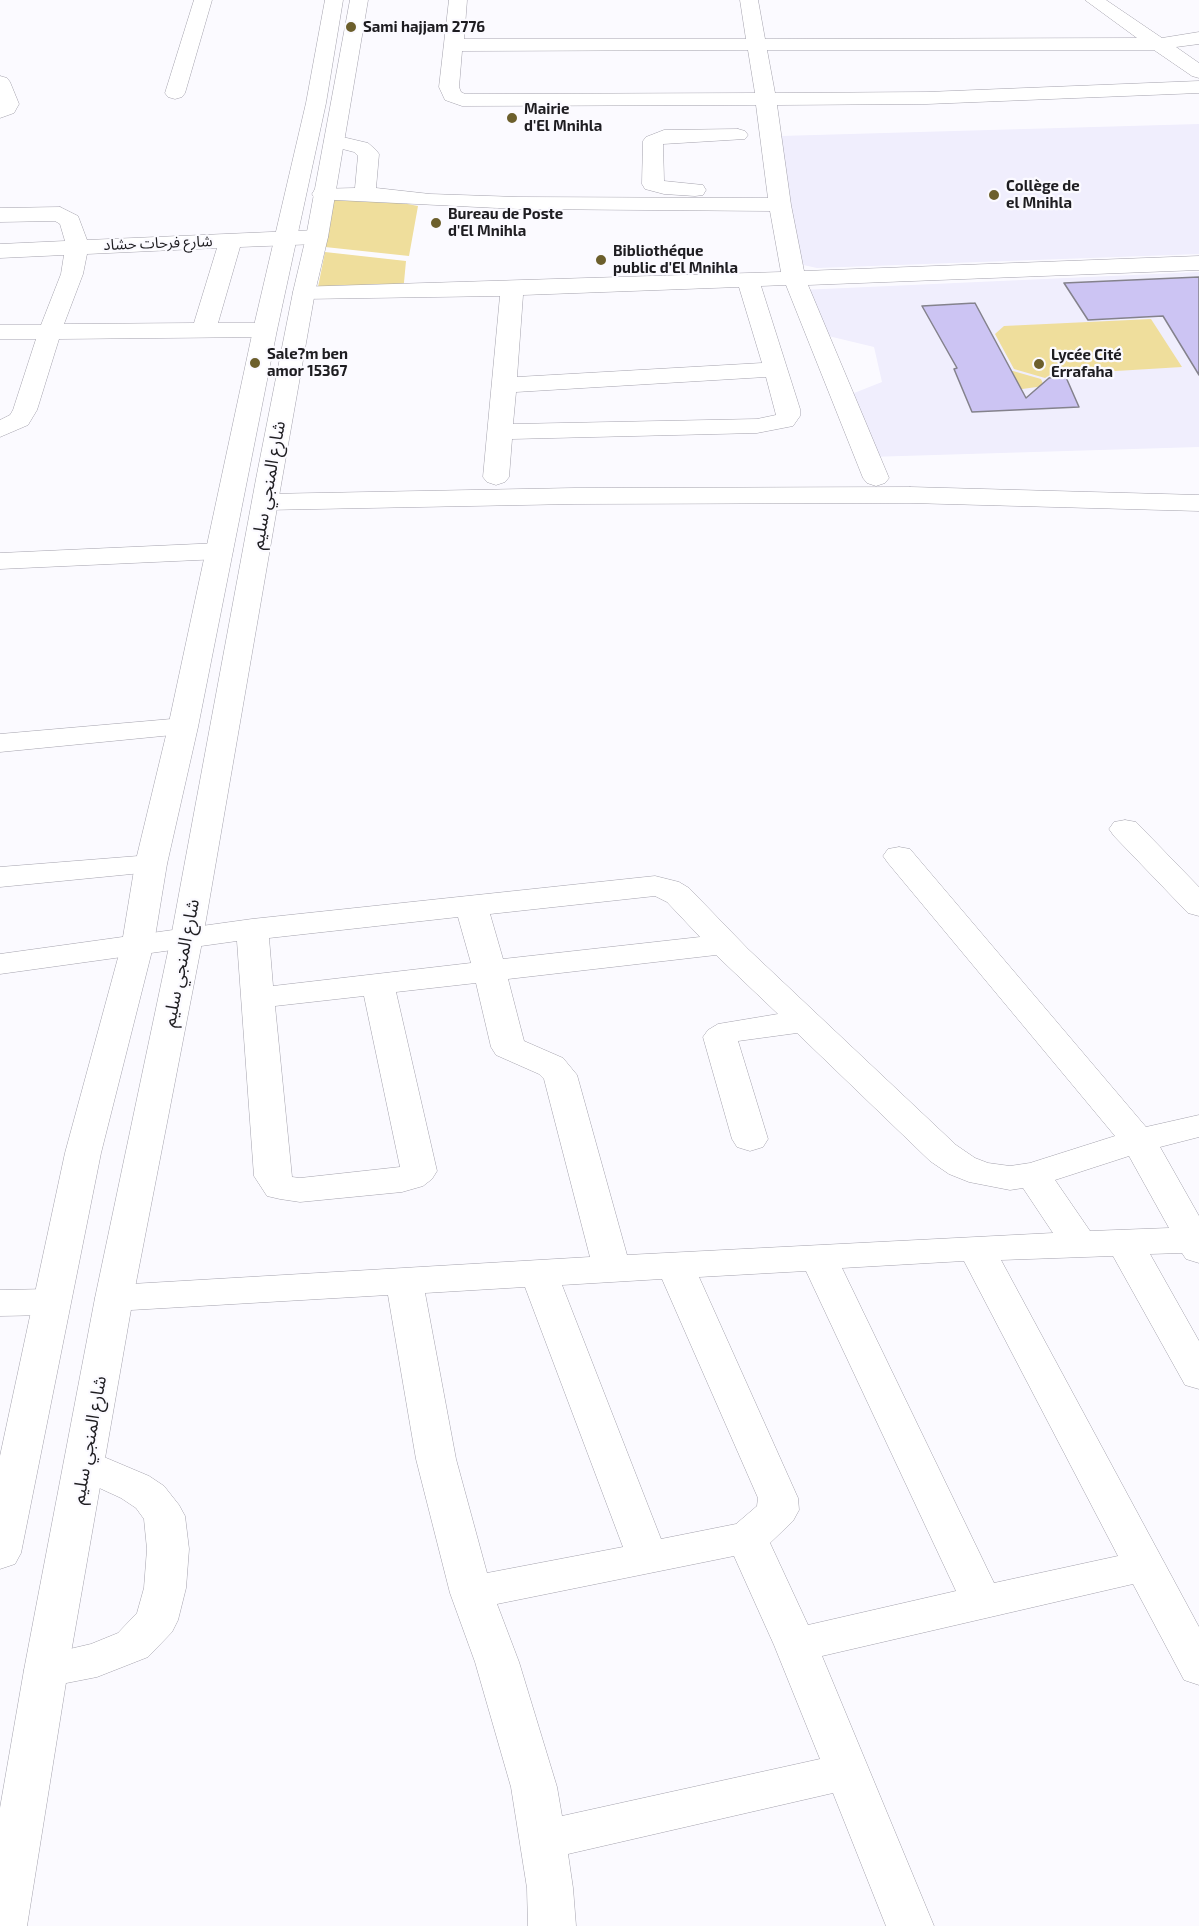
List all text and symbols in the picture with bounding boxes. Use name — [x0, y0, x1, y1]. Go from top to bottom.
place label: Sami hajjam 2776 — [363, 18, 485, 36]
marker: Sami hajjam 2776 — [344, 20, 358, 34]
place label: Mairie d'El Mnihla — [524, 100, 602, 135]
marker: Mairie d'El Mnihla — [505, 111, 519, 125]
place label: Collège de el Mnihla — [1006, 177, 1080, 212]
marker: Collège de el Mnihla — [987, 188, 1001, 202]
place label: Bureau de Poste d'El Mnihla — [448, 205, 563, 240]
marker: Bureau de Poste d'El Mnihla — [429, 216, 443, 230]
street label: شارع فرحات حشاد — [103, 232, 213, 254]
place label: Bibliothéque public d'El Mnihla — [613, 242, 738, 277]
marker: Bibliothéque public d'El Mnihla — [594, 253, 608, 267]
place label: Sale?m ben amor 15367 — [267, 345, 348, 380]
place label: Lycée Cité Errafaha — [1051, 346, 1122, 381]
marker: Sale?m ben amor 15367 — [248, 356, 262, 370]
marker: Lycée Cité Errafaha — [1032, 357, 1046, 371]
street label: شارع المنجي سليم — [246, 419, 290, 551]
street label: شارع المنجي سليم — [158, 897, 204, 1029]
street label: شارع المنجي سليم — [67, 1374, 111, 1506]

